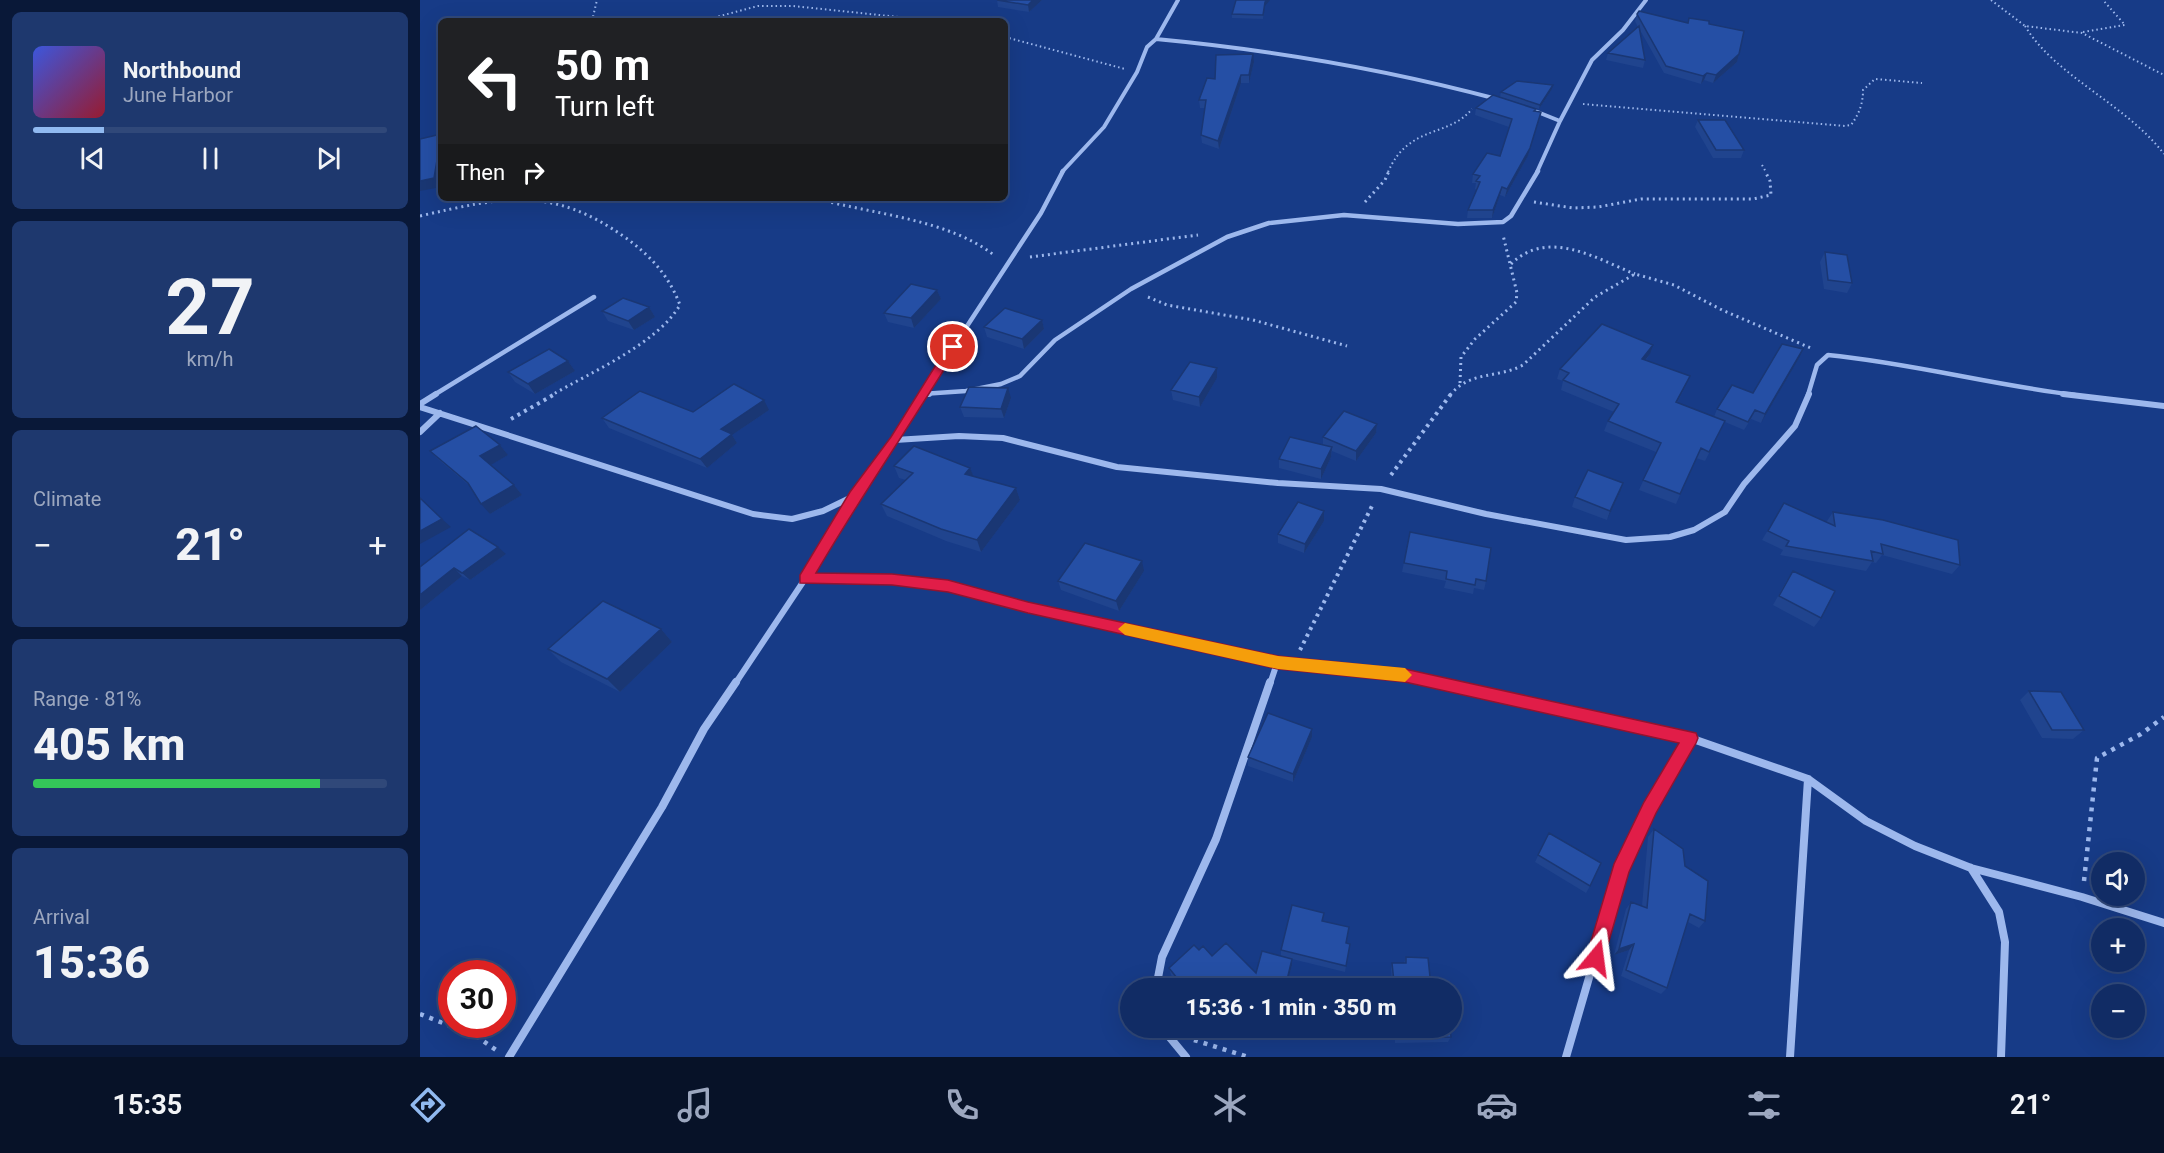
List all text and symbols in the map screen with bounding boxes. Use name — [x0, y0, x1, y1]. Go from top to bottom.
text: 50 m — [555, 41, 650, 90]
icon: left — [456, 42, 534, 120]
text: Northbound — [123, 58, 241, 83]
text: June Harbor — [123, 83, 233, 107]
text: Turn left — [555, 91, 655, 123]
icon: previous — [76, 142, 109, 175]
icon: pause — [194, 142, 227, 175]
icon: next — [312, 142, 345, 175]
icon: right — [517, 156, 550, 189]
text: Then — [456, 160, 505, 185]
text: 27 — [165, 262, 255, 353]
pin — [927, 321, 978, 372]
icon: arrive — [936, 330, 969, 363]
text: km/h — [187, 347, 233, 371]
text: Climate — [33, 487, 101, 511]
text: 21° — [175, 518, 245, 571]
text: − — [33, 526, 52, 565]
text: + — [368, 526, 387, 565]
text: Range · 81% — [33, 687, 141, 711]
text: 405 km — [33, 718, 185, 771]
map controls — [2091, 852, 2145, 1038]
button: sound — [2091, 852, 2145, 906]
text: Arrival — [33, 905, 90, 929]
button: + — [2091, 918, 2145, 972]
position arrow — [1564, 926, 1628, 990]
text: 15:36 — [33, 936, 150, 989]
speed limit sign: 30 — [438, 960, 516, 1038]
button: − — [2091, 984, 2145, 1038]
text: 15:36 · 1 min · 350 m — [1186, 995, 1396, 1020]
icon: directions — [407, 1084, 449, 1126]
icon: music — [674, 1084, 716, 1126]
icon: phone — [941, 1084, 983, 1126]
icon: climate — [1209, 1084, 1251, 1126]
icon: car — [1476, 1084, 1518, 1126]
icon: filters — [1743, 1084, 1785, 1126]
text: 15:35 — [113, 1089, 182, 1121]
text: 21° — [2010, 1089, 2051, 1121]

